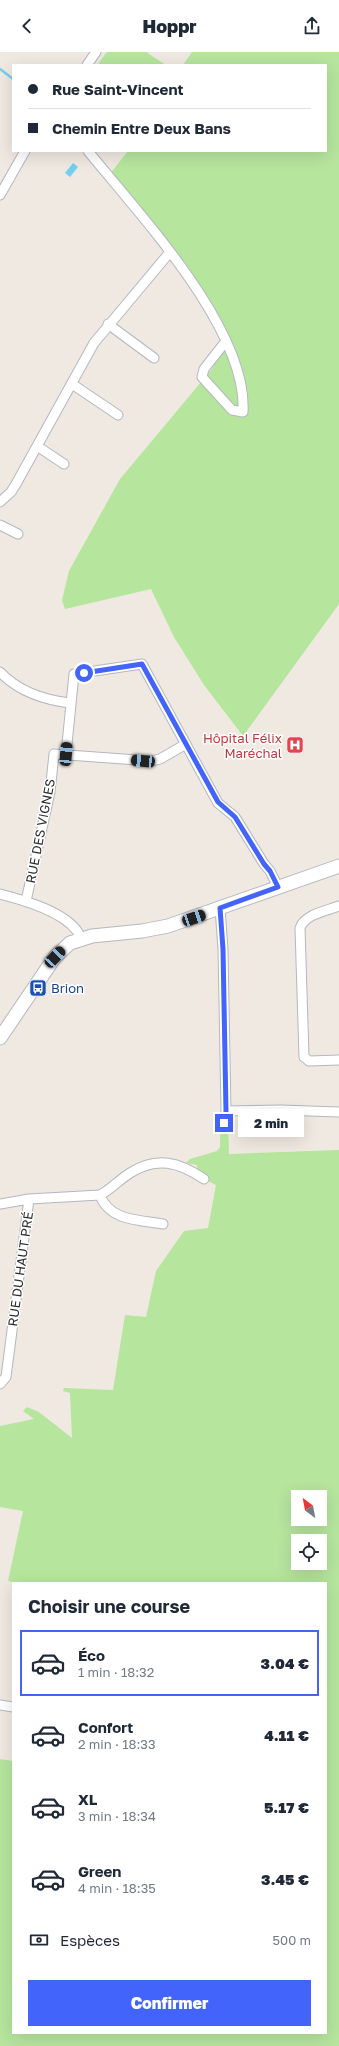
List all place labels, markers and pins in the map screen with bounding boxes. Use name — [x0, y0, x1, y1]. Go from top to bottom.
place label: Hôpital Félix Maréchal — [203, 730, 282, 761]
hospital icon: Hôpital Félix Maréchal — [285, 735, 305, 755]
bus stop icon: Brion — [28, 978, 48, 998]
place label: Brion — [51, 980, 84, 996]

